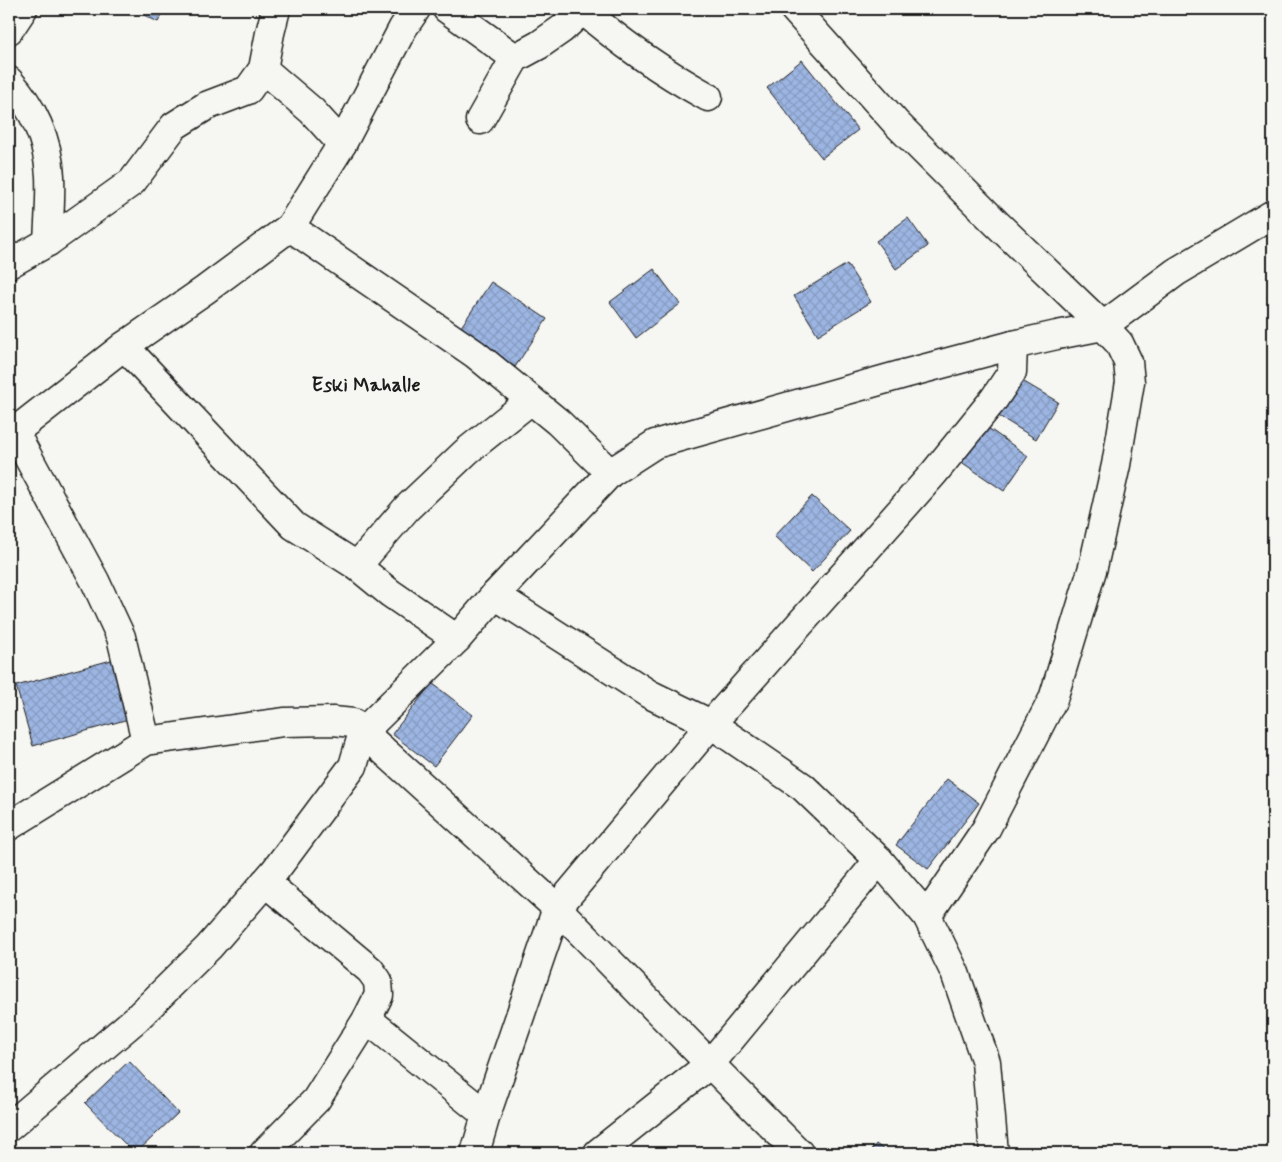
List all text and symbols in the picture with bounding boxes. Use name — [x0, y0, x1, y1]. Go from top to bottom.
district label: Eski Mahalle — [312, 372, 420, 399]

